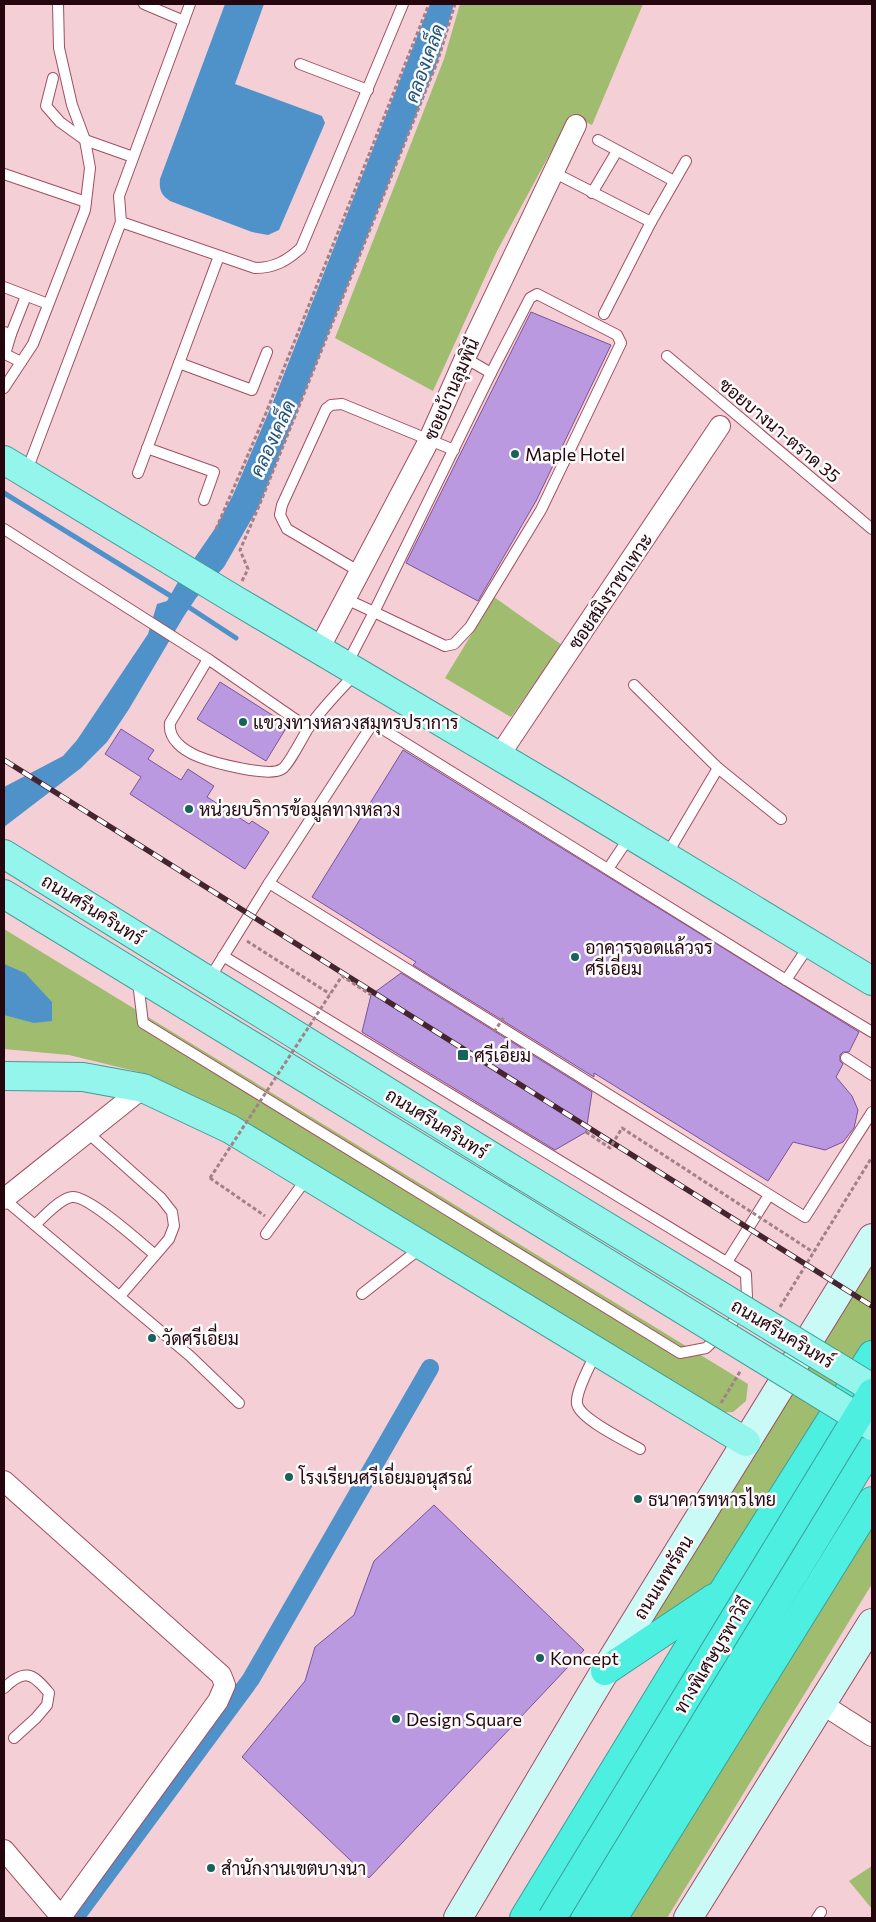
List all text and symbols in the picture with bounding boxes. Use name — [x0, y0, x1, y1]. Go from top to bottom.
water label: คลองเคล็ด — [398, 20, 449, 105]
street label: ซอยบ้านลุมพินี — [418, 334, 485, 444]
street label: ซอยบางนา-ตราด 35 — [715, 373, 845, 487]
water label: คลองเคล็ด — [243, 396, 300, 480]
place label: Maple Hotel — [525, 443, 625, 465]
marker: Maple Hotel — [509, 448, 521, 460]
street label: ซอยสมิงราชาเทวะ — [563, 529, 657, 653]
place label: แขวงทางหลวงสมุทรปราการ — [253, 711, 459, 735]
marker: แขวงทางหลวงสมุทรปราการ — [237, 716, 249, 728]
place label: หน่วยบริการข้อมูลทางหลวง — [199, 798, 400, 823]
marker: หน่วยบริการข้อมูลทางหลวง — [183, 803, 195, 815]
street label: ถนนศรีนครินทร์ — [38, 868, 149, 949]
place label: อาคารจอดแล้วจร ศรีเอี่ยม — [585, 936, 713, 979]
marker: อาคารจอดแล้วจร ศรีเอี่ยม — [569, 951, 581, 963]
place label: ศรีเอี่ยม — [474, 1040, 531, 1066]
marker: ศรีเอี่ยม — [456, 1048, 470, 1062]
street label: ถนนศรีนครินทร์ — [382, 1082, 493, 1163]
street label: ถนนศรีนครินทร์ — [728, 1293, 839, 1372]
place label: วัดศรีเอี่ยม — [162, 1323, 239, 1349]
marker: วัดศรีเอี่ยม — [146, 1332, 158, 1344]
place label: โรงเรียนศรีเอี่ยมอนุสรณ์ — [298, 1462, 472, 1490]
marker: โรงเรียนศรีเอี่ยมอนุสรณ์ — [283, 1471, 295, 1483]
place label: ธนาคารทหารไทย — [648, 1487, 776, 1510]
marker: ธนาคารทหารไทย — [632, 1493, 644, 1505]
street label: ถนนเทพรัตน — [629, 1531, 697, 1623]
street label: ทางพิเศษบูรพาวิถี — [668, 1592, 758, 1719]
place label: Koncept — [550, 1647, 619, 1669]
marker: Koncept — [534, 1652, 546, 1664]
place label: Design Square — [406, 1708, 522, 1730]
marker: Design Square — [390, 1713, 402, 1725]
place label: สำนักงานเขตบางนา — [221, 1857, 366, 1879]
marker: สำนักงานเขตบางนา — [205, 1862, 217, 1874]

